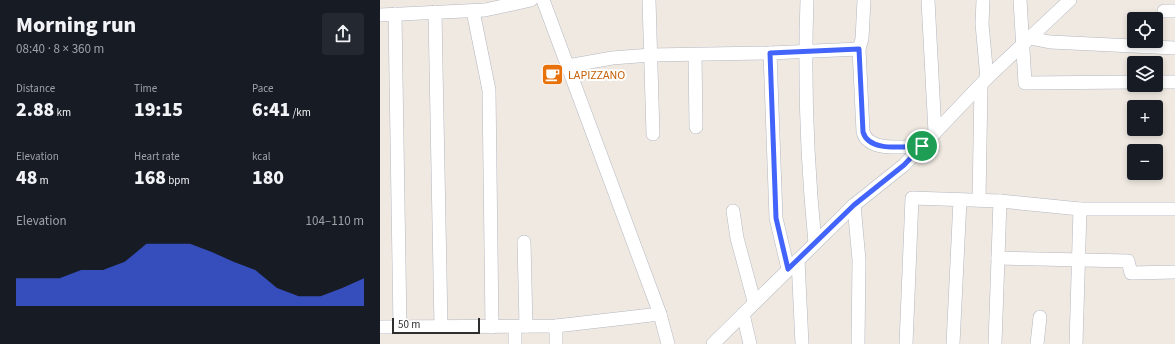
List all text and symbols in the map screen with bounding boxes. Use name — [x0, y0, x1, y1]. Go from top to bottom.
text: Morning run — [16, 9, 136, 41]
map controls — [1127, 12, 1163, 180]
button: locate — [1127, 12, 1163, 48]
button: share — [322, 13, 364, 55]
text: 08:40 · 8 × 360 m — [16, 40, 104, 58]
button: layers — [1127, 56, 1163, 92]
cafe icon: LAPIZZANO — [540, 62, 566, 88]
place label: LAPIZZANO — [568, 67, 625, 84]
text: Distance — [16, 81, 55, 96]
text: Time — [134, 81, 157, 96]
text: Pace — [252, 81, 274, 96]
text: 2.88 — [16, 96, 54, 124]
text: 19:15 — [134, 96, 183, 124]
text: 6:41 — [252, 96, 290, 124]
button: + — [1127, 100, 1163, 136]
text: km — [54, 105, 71, 120]
text: /km — [290, 105, 311, 120]
pin — [905, 129, 939, 163]
icon: arrive — [911, 135, 933, 157]
button: − — [1127, 144, 1163, 180]
text: Elevation — [16, 149, 59, 164]
text: Heart rate — [134, 149, 180, 164]
text: kcal — [252, 149, 271, 164]
text: 48 — [16, 164, 37, 192]
text: 168 — [134, 164, 166, 192]
text: 180 — [252, 164, 284, 192]
text: m — [37, 173, 49, 188]
text: bpm — [166, 173, 190, 188]
text: Elevation — [16, 212, 67, 230]
text: 104–110 m — [306, 212, 364, 230]
scale bar — [392, 316, 480, 335]
text: 50 m — [398, 317, 420, 332]

